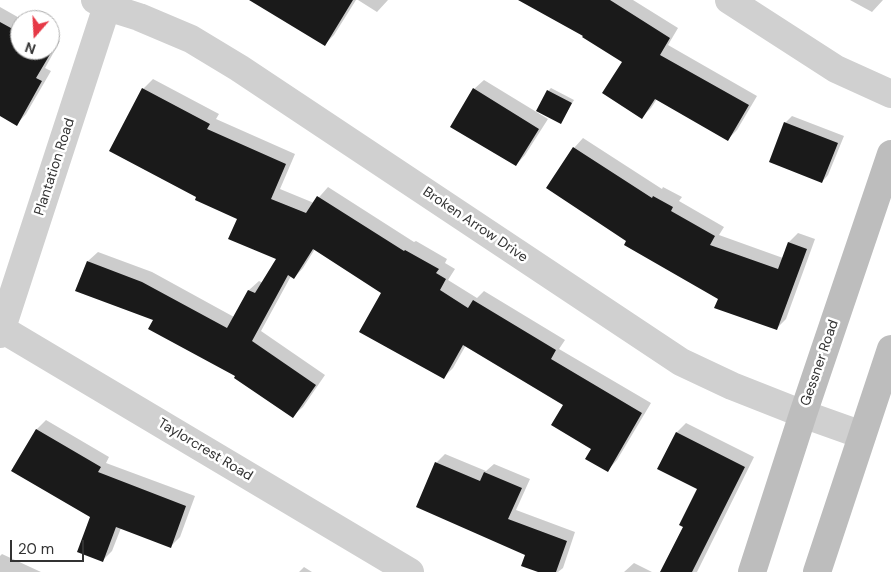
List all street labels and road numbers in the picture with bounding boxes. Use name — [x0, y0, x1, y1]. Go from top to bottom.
street label: Plantation Road — [31, 116, 79, 218]
street label: Broken Arrow Drive — [419, 184, 531, 266]
street label: Gessner Road — [797, 318, 843, 408]
street label: Taylorcrest Road — [154, 415, 256, 485]

